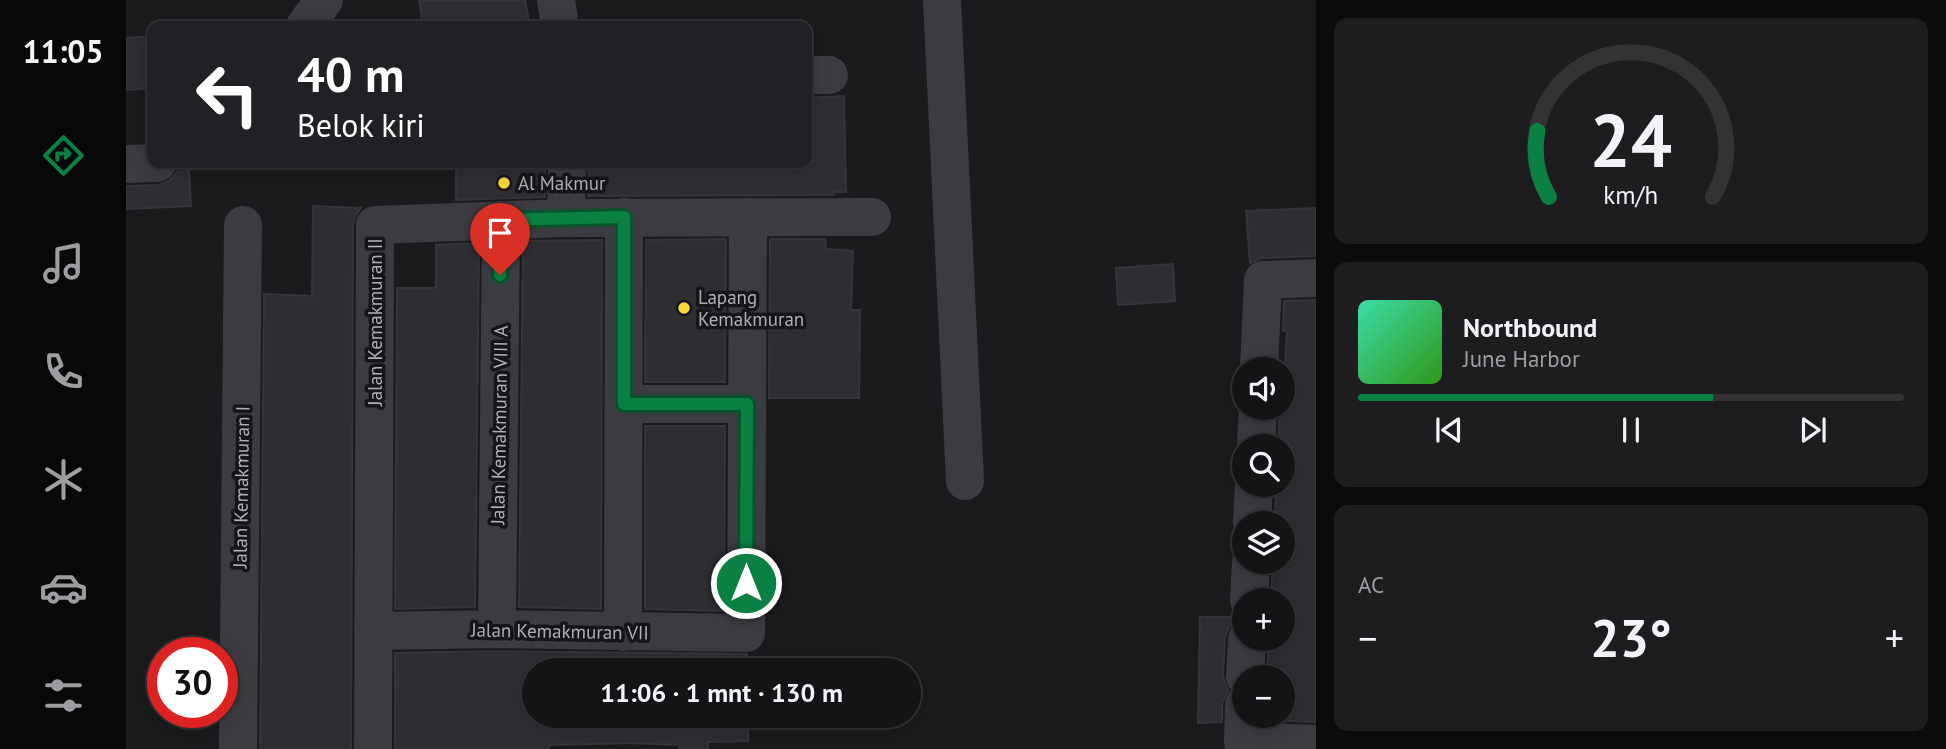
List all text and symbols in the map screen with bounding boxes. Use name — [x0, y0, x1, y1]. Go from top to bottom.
text: 11:05 — [22, 30, 104, 72]
text: 40 m — [297, 42, 404, 106]
icon: left — [182, 49, 273, 140]
text: 24 — [1590, 93, 1672, 187]
text: Belok kiri — [297, 104, 425, 146]
icon: directions — [39, 131, 88, 180]
place label: Al Makmur — [518, 171, 606, 195]
marker: Al Makmur — [496, 175, 512, 191]
text: km/h — [1604, 179, 1658, 211]
pin — [470, 203, 530, 275]
icon: arrive — [481, 214, 519, 252]
street label: Jalan Kemakmuran II — [363, 238, 387, 407]
icon: music — [39, 239, 88, 288]
place label: Lapang Kemakmuran — [698, 285, 804, 331]
marker: Lapang Kemakmuran — [676, 300, 692, 316]
text: Northbound — [1463, 311, 1597, 344]
street label: Jalan Kemakmuran VIII A — [485, 325, 513, 526]
text: June Harbor — [1463, 344, 1580, 373]
icon: phone — [39, 347, 88, 396]
map controls — [1232, 357, 1295, 728]
button: sound — [1232, 357, 1295, 420]
street label: Jalan Kemakmuran I — [228, 406, 254, 569]
icon: previous — [1430, 411, 1468, 449]
icon: pause — [1612, 411, 1650, 449]
icon: next — [1794, 411, 1832, 449]
button: search — [1232, 434, 1295, 497]
icon: climate — [39, 455, 88, 504]
button: layers — [1232, 511, 1295, 574]
position arrow — [709, 546, 783, 620]
icon: car — [39, 563, 88, 612]
text: AC — [1358, 570, 1384, 599]
button: + — [1232, 588, 1295, 651]
text: 23° — [1590, 604, 1672, 671]
text: − — [1358, 613, 1377, 662]
text: + — [1885, 613, 1904, 662]
street label: Jalan Kemakmuran VII — [470, 617, 649, 645]
speed limit sign: 30 — [147, 637, 238, 728]
button: − — [1232, 665, 1295, 728]
icon: filters — [39, 671, 88, 720]
text: 11:06 · 1 mnt · 130 m — [600, 676, 843, 709]

